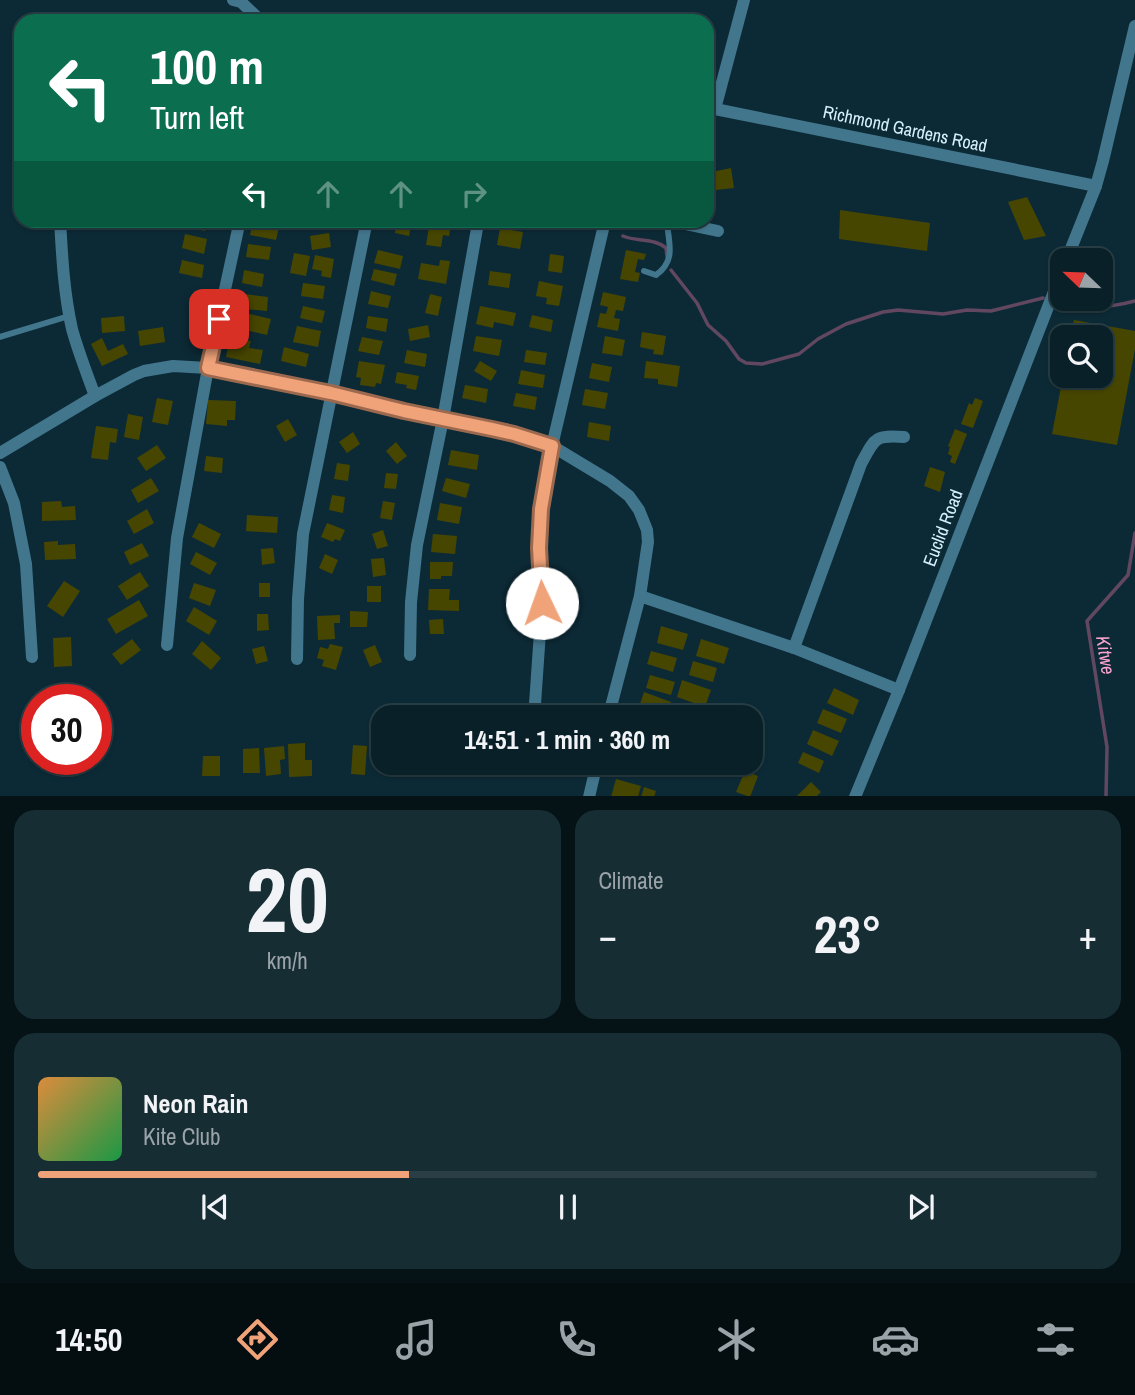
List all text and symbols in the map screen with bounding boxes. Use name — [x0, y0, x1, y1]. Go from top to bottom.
text: 100 m — [150, 33, 264, 99]
icon: left — [35, 42, 126, 133]
text: Turn left — [150, 96, 244, 139]
street label: Richmond Gardens Road — [821, 99, 990, 158]
icon: left — [236, 175, 274, 213]
icon: ahead — [309, 175, 347, 213]
icon: ahead — [382, 175, 420, 213]
icon: right — [455, 175, 493, 213]
north arrow — [1050, 248, 1113, 312]
map controls — [1050, 248, 1113, 388]
pin — [189, 289, 249, 349]
icon: arrive — [200, 300, 238, 338]
button: search — [1050, 325, 1113, 388]
street label: Euclid Road — [916, 486, 969, 570]
position arrow — [505, 566, 579, 640]
water label: Kitwe — [1090, 634, 1122, 676]
speed limit sign: 30 — [21, 684, 112, 775]
text: 14:51 · 1 min · 360 m — [464, 722, 670, 757]
text: 20 — [246, 838, 329, 960]
text: Climate — [599, 865, 663, 896]
text: 23° — [814, 899, 882, 969]
text: − — [599, 910, 617, 961]
text: + — [1079, 910, 1097, 961]
text: km/h — [267, 945, 308, 976]
text: Neon Rain — [143, 1086, 248, 1121]
text: Kite Club — [143, 1121, 221, 1152]
icon: previous — [196, 1188, 234, 1226]
icon: pause — [549, 1188, 587, 1226]
icon: next — [902, 1188, 940, 1226]
icon: directions — [233, 1315, 282, 1364]
icon: music — [392, 1315, 441, 1364]
icon: phone — [552, 1315, 601, 1364]
icon: climate — [712, 1315, 761, 1364]
icon: car — [871, 1315, 920, 1364]
icon: filters — [1031, 1315, 1080, 1364]
text: 14:50 — [55, 1318, 122, 1361]

